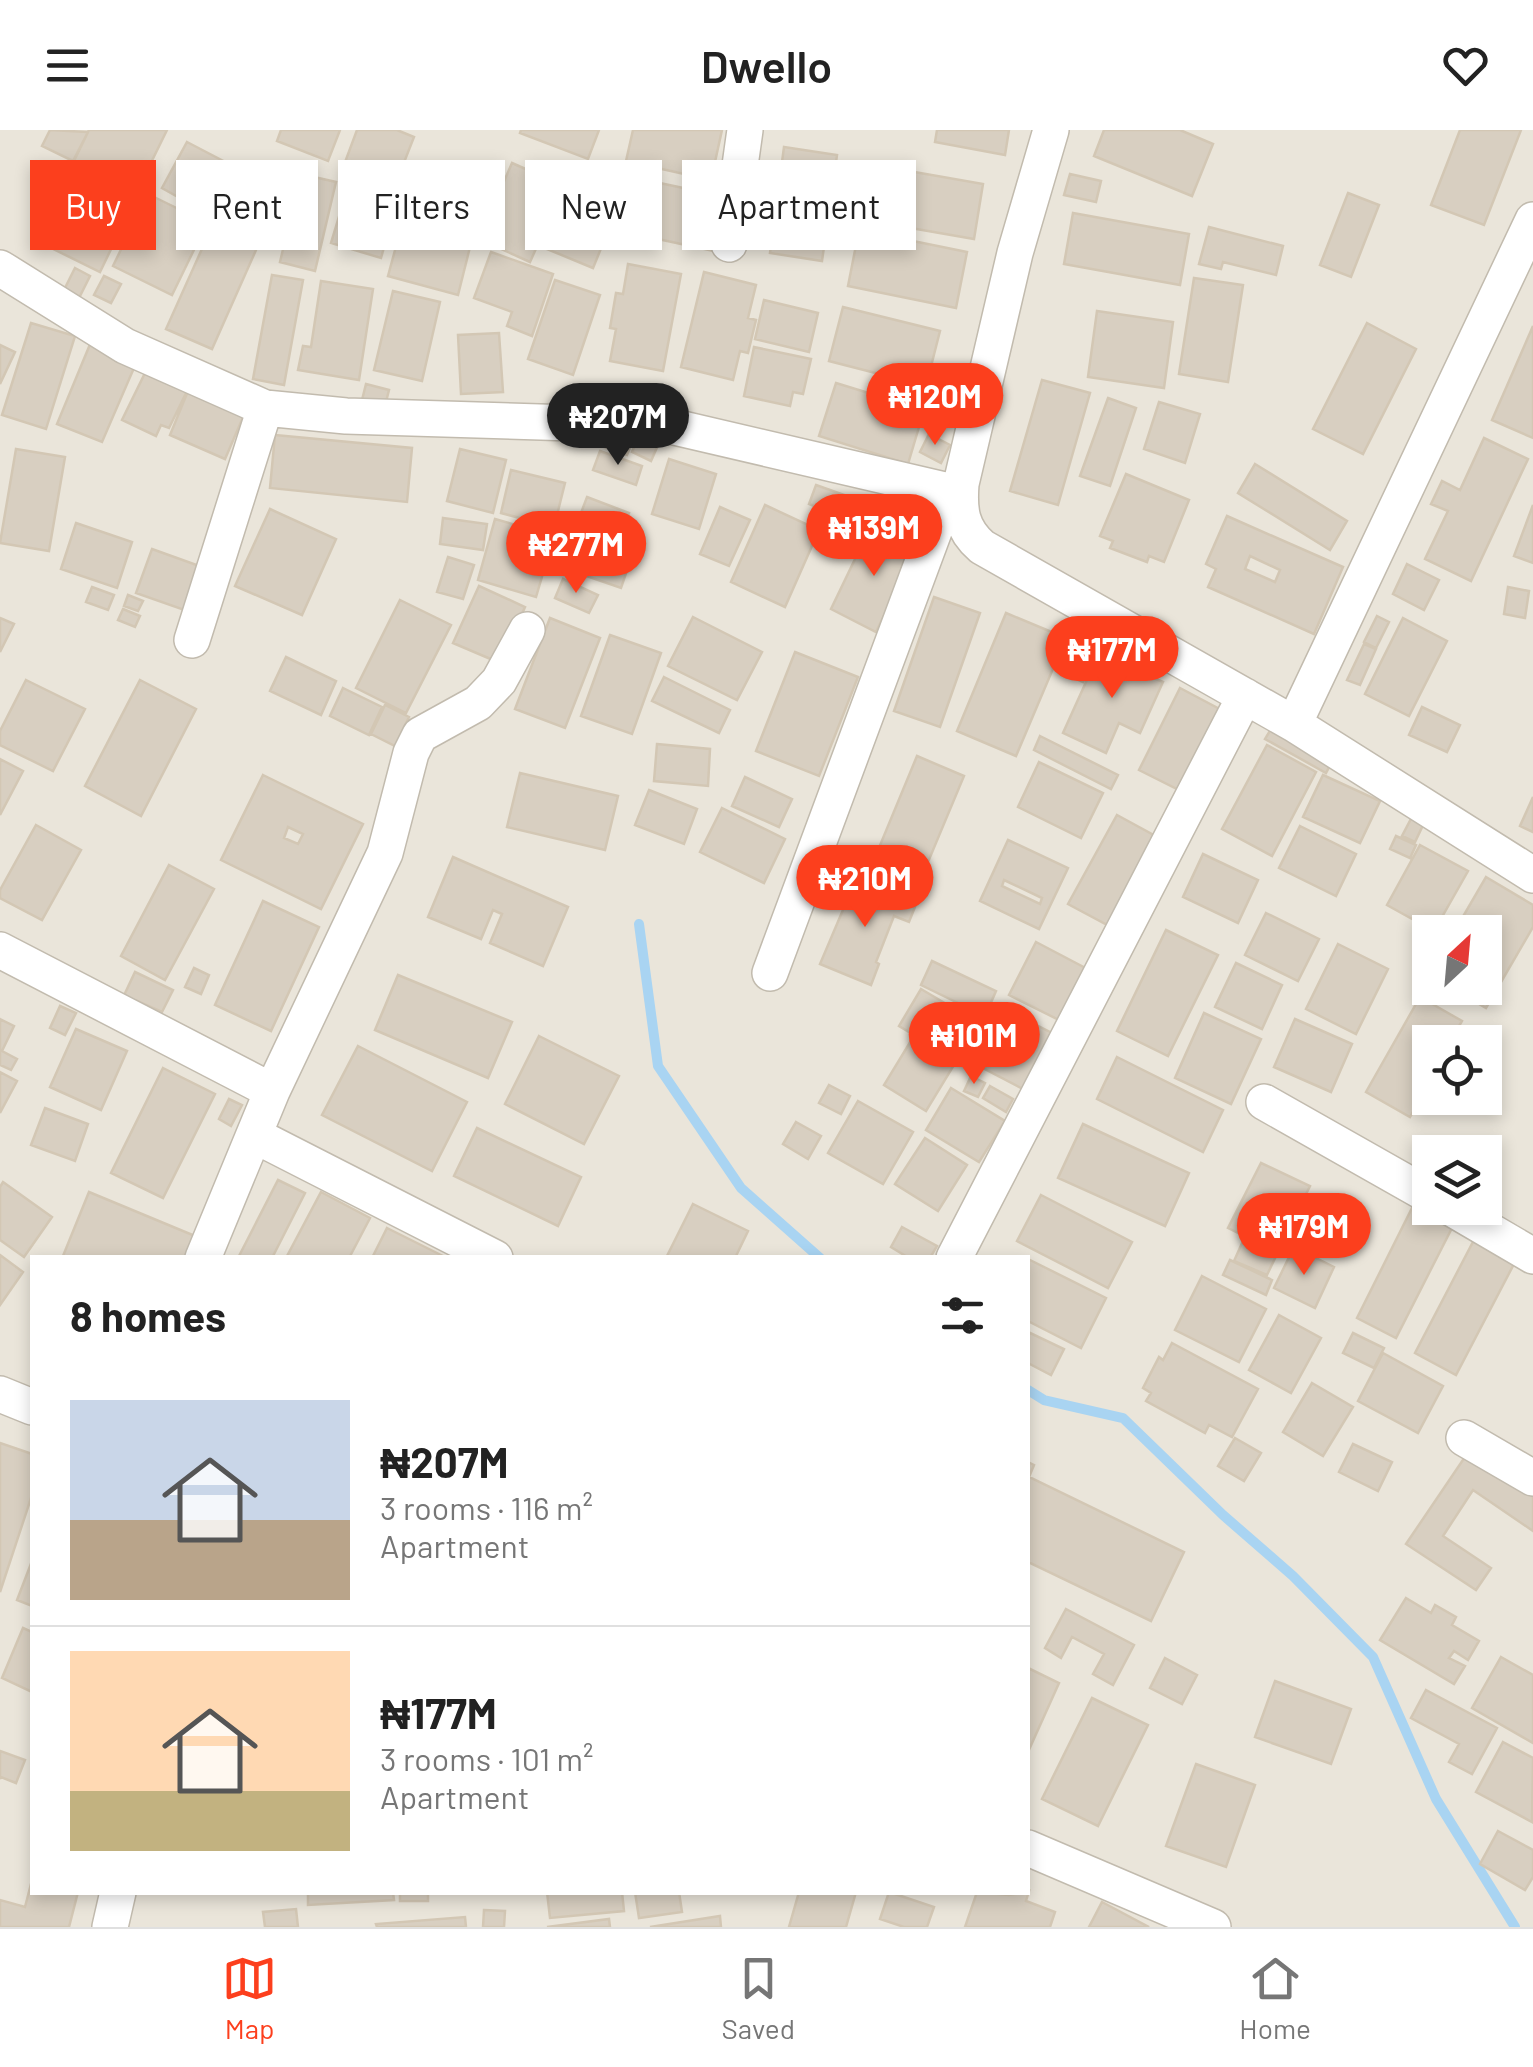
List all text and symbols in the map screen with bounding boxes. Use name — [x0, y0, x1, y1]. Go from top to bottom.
icon: menu — [40, 38, 95, 93]
text: Dwello — [701, 38, 832, 92]
icon: heart — [1438, 38, 1493, 93]
chip: Buy — [30, 160, 156, 250]
chip: Rent — [176, 160, 318, 250]
chip: Filters — [338, 160, 505, 250]
chip: New — [525, 160, 662, 250]
chip: Apartment — [682, 160, 916, 250]
pin: ₦120M — [865, 363, 1005, 448]
text: ₦120M — [888, 376, 982, 414]
pin: ₦207M — [548, 383, 688, 468]
text: ₦207M — [569, 396, 667, 434]
pin: ₦139M — [804, 494, 944, 579]
text: ₦139M — [828, 507, 920, 545]
pin: ₦277M — [506, 511, 646, 596]
text: ₦277M — [528, 524, 624, 562]
pin: ₦177M — [1042, 616, 1182, 701]
text: ₦177M — [1067, 629, 1157, 667]
pin: ₦210M — [795, 845, 935, 930]
text: ₦210M — [818, 858, 912, 896]
north arrow — [1412, 915, 1502, 1005]
map controls — [1412, 915, 1502, 1225]
pin: ₦101M — [904, 1002, 1044, 1087]
text: ₦101M — [931, 1015, 1017, 1053]
button: locate — [1412, 1025, 1502, 1115]
button: layers — [1412, 1135, 1502, 1225]
pin: ₦179M — [1234, 1193, 1374, 1278]
text: ₦179M — [1259, 1206, 1349, 1244]
icon: filters — [935, 1288, 990, 1343]
text: 8 homes — [70, 1290, 226, 1340]
text: ₦207M — [380, 1436, 509, 1486]
icon: home — [150, 1440, 270, 1560]
text: 3 rooms · 116 m² — [380, 1488, 593, 1526]
text: Apartment — [380, 1526, 529, 1564]
text: ₦177M — [380, 1687, 497, 1737]
icon: home — [150, 1691, 270, 1811]
text: 3 rooms · 101 m² — [380, 1739, 594, 1777]
text: Apartment — [380, 1777, 529, 1815]
tab: Map — [222, 1951, 277, 2045]
tab: Saved — [722, 1951, 795, 2045]
tab: Home — [1239, 1951, 1311, 2045]

